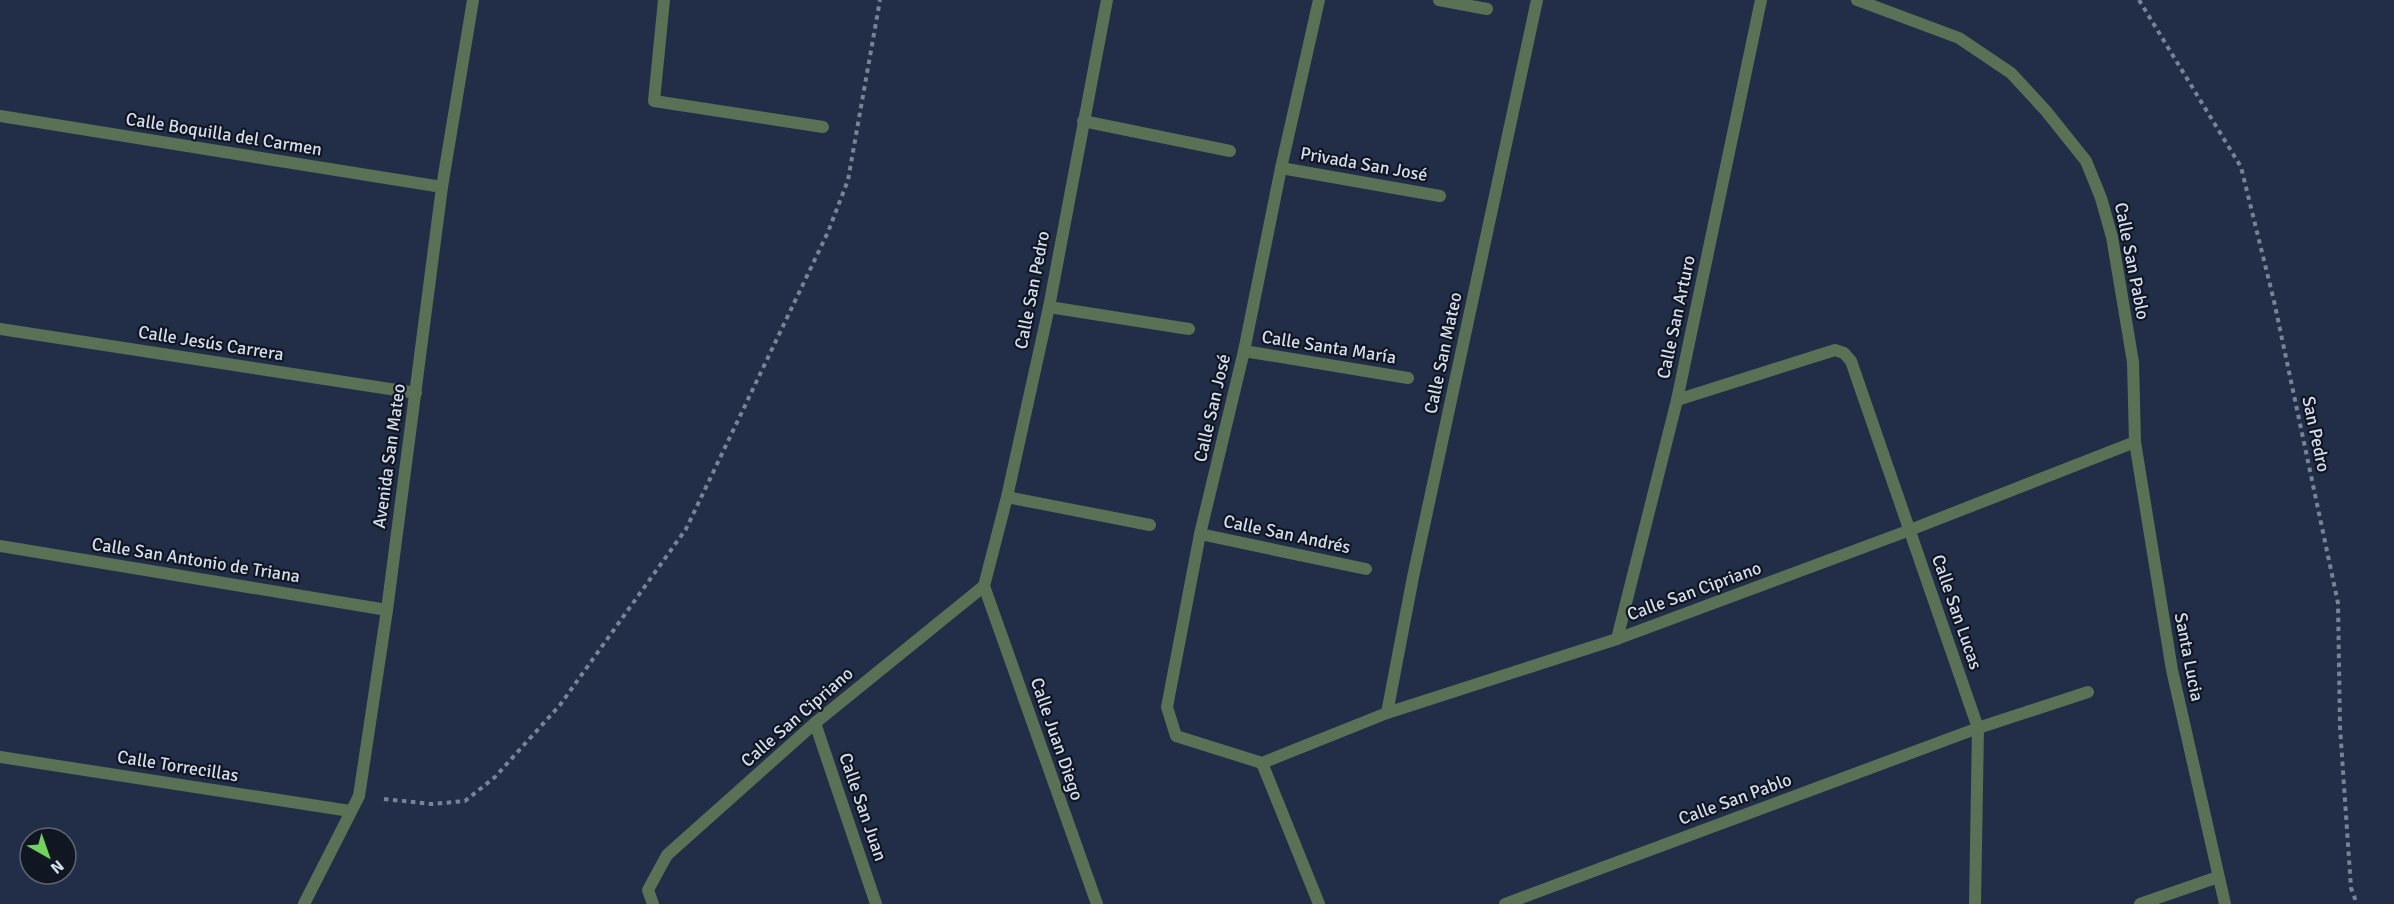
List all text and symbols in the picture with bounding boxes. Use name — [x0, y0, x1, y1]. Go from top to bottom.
street label: Calle Boquilla del Carmen — [124, 108, 324, 160]
street label: Privada San José — [1299, 142, 1429, 186]
street label: Calle San Pablo — [2110, 201, 2154, 321]
street label: Calle San Pedro — [1010, 229, 1054, 351]
street label: Calle San Arturo — [1652, 253, 1700, 381]
street label: Calle San Mateo — [1419, 290, 1467, 416]
street label: Calle Jesús Carrera — [137, 321, 285, 365]
street label: Calle Santa María — [1260, 326, 1398, 368]
street label: Calle San José — [1189, 352, 1235, 464]
street label: Avenida San Mateo — [368, 382, 410, 530]
street label: San Pedro — [2297, 394, 2335, 474]
street label: Calle San Andrés — [1221, 510, 1353, 558]
street label: Calle San Antonio de Triana — [90, 533, 302, 587]
street label: Calle San Lucas — [1927, 552, 1987, 673]
street label: Calle San Cipriano — [1624, 556, 1764, 626]
street label: Santa Lucia — [2170, 611, 2208, 703]
street label: Calle San Cipriano — [736, 662, 858, 772]
street label: Calle Juan Diego — [1026, 675, 1088, 803]
street label: Calle Torrecillas — [116, 746, 240, 786]
street label: Calle San Juan — [834, 750, 892, 864]
street label: Calle San Pablo — [1675, 768, 1795, 830]
north arrow — [18, 826, 78, 886]
text: N — [46, 855, 68, 878]

